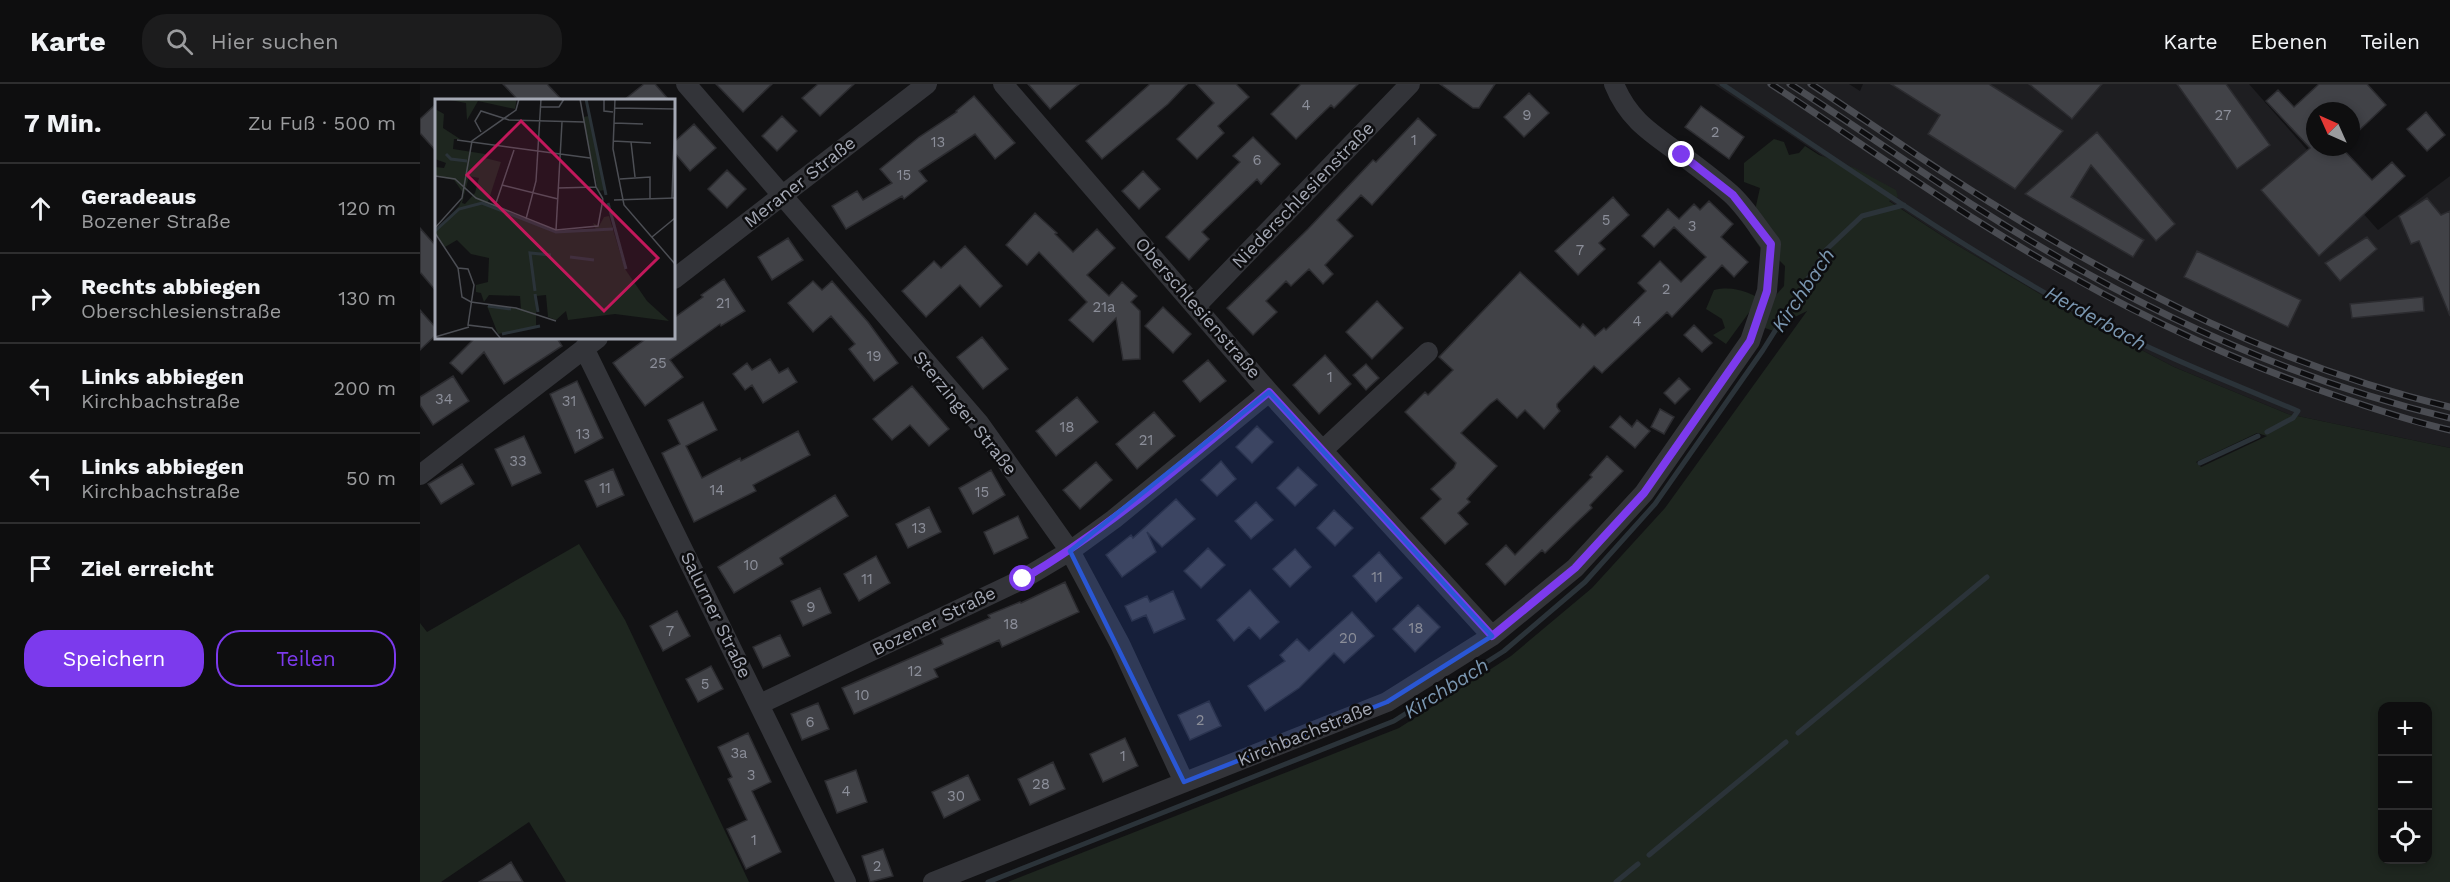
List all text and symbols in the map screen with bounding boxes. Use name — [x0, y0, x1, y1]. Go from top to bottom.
search box — [142, 14, 562, 68]
text: Karte — [30, 25, 106, 58]
icon: search — [163, 25, 196, 58]
text: Hier suchen — [211, 29, 339, 54]
text: Karte — [2163, 29, 2218, 54]
text: Ebenen — [2251, 29, 2327, 54]
text: Teilen — [2360, 29, 2420, 54]
house number: 4 — [1301, 96, 1311, 114]
inset map — [435, 99, 675, 339]
north arrow — [2306, 102, 2360, 156]
house number: 9 — [1522, 106, 1532, 124]
house number: 27 — [2215, 106, 2231, 124]
text: 7 Min. — [24, 108, 102, 138]
text: Zu Fuß · 500 m — [248, 111, 396, 135]
street label: Niederschlesienstraße — [1227, 117, 1378, 272]
house number: 2 — [1711, 123, 1719, 141]
house number: 1 — [1411, 131, 1417, 149]
street label: Meraner Straße — [740, 132, 859, 232]
house number: 13 — [931, 133, 945, 151]
route end — [1668, 141, 1694, 167]
house number: 6 — [1252, 151, 1262, 169]
house number: 15 — [897, 166, 911, 184]
text: Geradeaus — [81, 184, 196, 209]
icon: ahead — [24, 192, 57, 225]
text: 120 m — [338, 196, 396, 220]
text: Bozener Straße — [81, 209, 231, 233]
house number: 5 — [1602, 211, 1610, 229]
house number: 3 — [1688, 217, 1696, 235]
street label: Oberschlesienstraße — [1131, 233, 1265, 383]
house number: 7 — [1576, 241, 1584, 259]
water label: Kirchbach — [1766, 244, 1840, 336]
text: Rechts abbiegen — [81, 274, 261, 299]
house number: 2 — [1662, 280, 1670, 298]
water label: Herderbach — [2041, 280, 2151, 356]
icon: right — [24, 282, 57, 315]
text: 130 m — [338, 286, 396, 310]
house number: 21 — [716, 294, 730, 312]
house number: 21a — [1092, 298, 1116, 316]
text: Oberschlesienstraße — [81, 299, 281, 323]
house number: 4 — [1632, 312, 1642, 330]
house number: 19 — [866, 347, 882, 365]
street label: Sterzinger Straße — [909, 347, 1022, 479]
house number: 25 — [649, 354, 667, 372]
text: Links abbiegen — [81, 364, 244, 389]
house number: 1 — [1327, 368, 1333, 386]
icon: left — [24, 372, 57, 405]
text: 200 m — [334, 376, 396, 400]
text: Kirchbachstraße — [81, 389, 240, 413]
house number: 34 — [435, 390, 453, 408]
house number: 31 — [562, 392, 576, 410]
house number: 18 — [1059, 418, 1075, 436]
house number: 13 — [576, 425, 590, 443]
house number: 21 — [1139, 431, 1153, 449]
house number: 33 — [509, 452, 527, 470]
text: Links abbiegen — [81, 454, 244, 479]
icon: left — [24, 462, 57, 495]
text: 50 m — [346, 466, 396, 490]
text: Kirchbachstraße — [81, 479, 240, 503]
house number: 11 — [599, 479, 611, 497]
house number: 14 — [709, 481, 725, 499]
house number: 15 — [975, 483, 989, 501]
house number: 13 — [912, 519, 926, 537]
street label: Salurner Straße — [677, 548, 756, 681]
icon: arrive — [24, 552, 57, 585]
text: Ziel erreicht — [81, 556, 214, 581]
house number: 10 — [743, 556, 759, 574]
route start — [1009, 565, 1035, 591]
house number: 11 — [1371, 568, 1383, 586]
house number: 11 — [861, 570, 873, 588]
street label: Bozener Straße — [869, 582, 999, 660]
house number: 9 — [806, 598, 816, 616]
house number: 18 — [1003, 615, 1019, 633]
house number: 18 — [1408, 619, 1424, 637]
house number: 7 — [666, 622, 674, 640]
house number: 20 — [1339, 629, 1357, 647]
button: Speichern — [24, 630, 204, 687]
button: Teilen — [216, 630, 396, 687]
water label: Kirchbach — [1399, 653, 1493, 723]
house number: 12 — [908, 662, 922, 680]
house number: 5 — [701, 675, 709, 693]
house number: 10 — [854, 686, 870, 704]
street label: Kirchbachstraße — [1234, 697, 1375, 770]
map controls — [2378, 702, 2432, 864]
button: + — [2378, 702, 2432, 756]
house number: 2 — [1196, 711, 1204, 729]
house number: 6 — [805, 713, 815, 731]
house number: 3a — [730, 744, 748, 762]
house number: 1 — [1120, 747, 1126, 765]
button: − — [2378, 756, 2432, 810]
house number: 3 — [747, 766, 755, 784]
house number: 28 — [1032, 775, 1050, 793]
house number: 4 — [841, 782, 851, 800]
house number: 30 — [947, 787, 965, 805]
button: locate — [2378, 810, 2432, 864]
house number: 1 — [751, 831, 757, 849]
house number: 2 — [873, 857, 881, 875]

